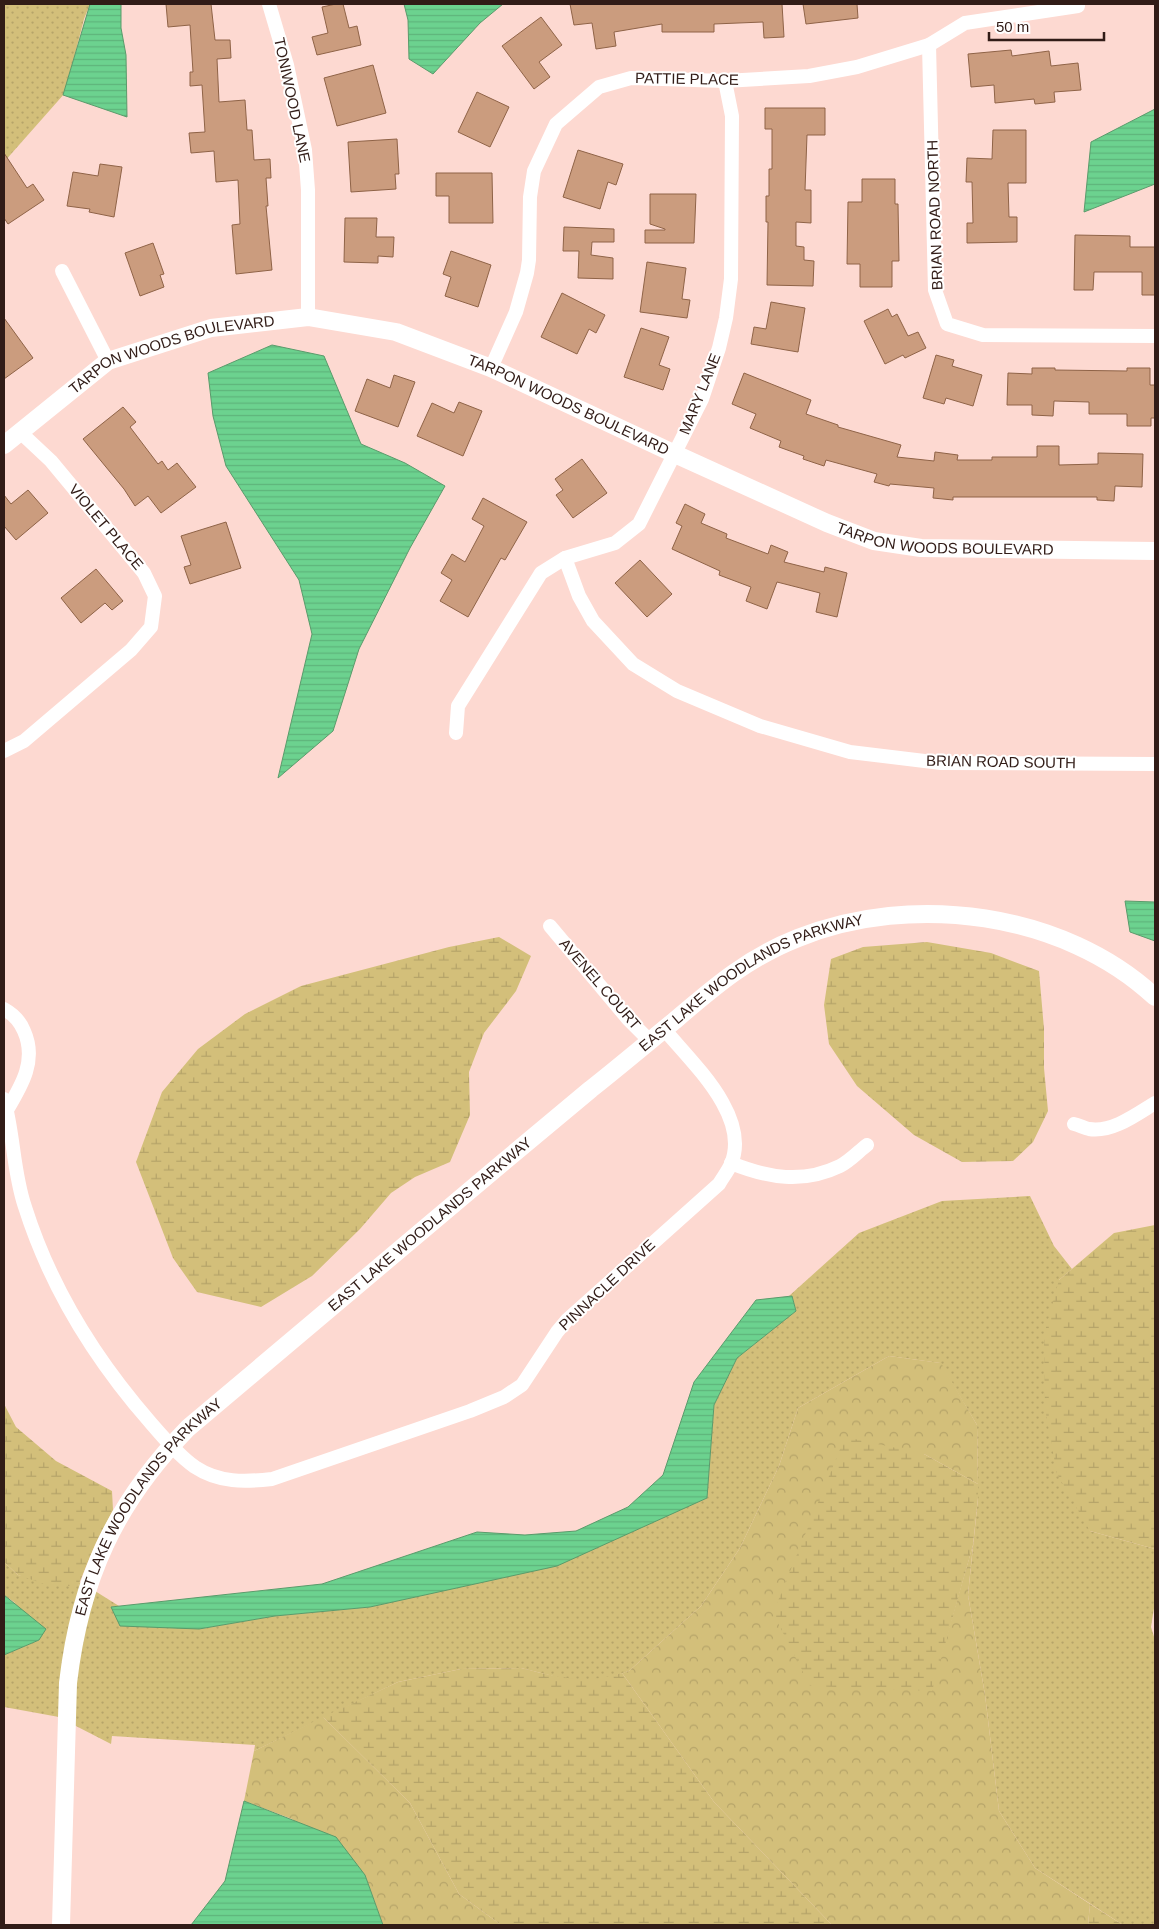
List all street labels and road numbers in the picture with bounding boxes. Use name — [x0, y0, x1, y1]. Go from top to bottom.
street label: TONIWOOD LANE — [271, 36, 314, 164]
street label: PATTIE PLACE — [635, 69, 739, 88]
street label: BRIAN ROAD NORTH — [923, 139, 946, 291]
street label: TARPON WOODS BOULEVARD — [65, 312, 276, 397]
street label: TARPON WOODS BOULEVARD — [466, 351, 672, 458]
street label: MARY LANE — [676, 351, 724, 437]
street label: VIOLET PLACE — [66, 480, 147, 573]
street label: TARPON WOODS BOULEVARD — [834, 518, 1054, 558]
street label: BRIAN ROAD SOUTH — [926, 752, 1076, 771]
street label: EAST LAKE WOODLANDS PARKWAY — [635, 911, 864, 1055]
street label: AVENEL COURT — [556, 935, 644, 1033]
street label: EAST LAKE WOODLANDS PARKWAY — [325, 1133, 535, 1314]
street label: PINNACLE DRIVE — [555, 1236, 658, 1333]
street label: EAST LAKE WOODLANDS PARKWAY — [71, 1394, 225, 1618]

